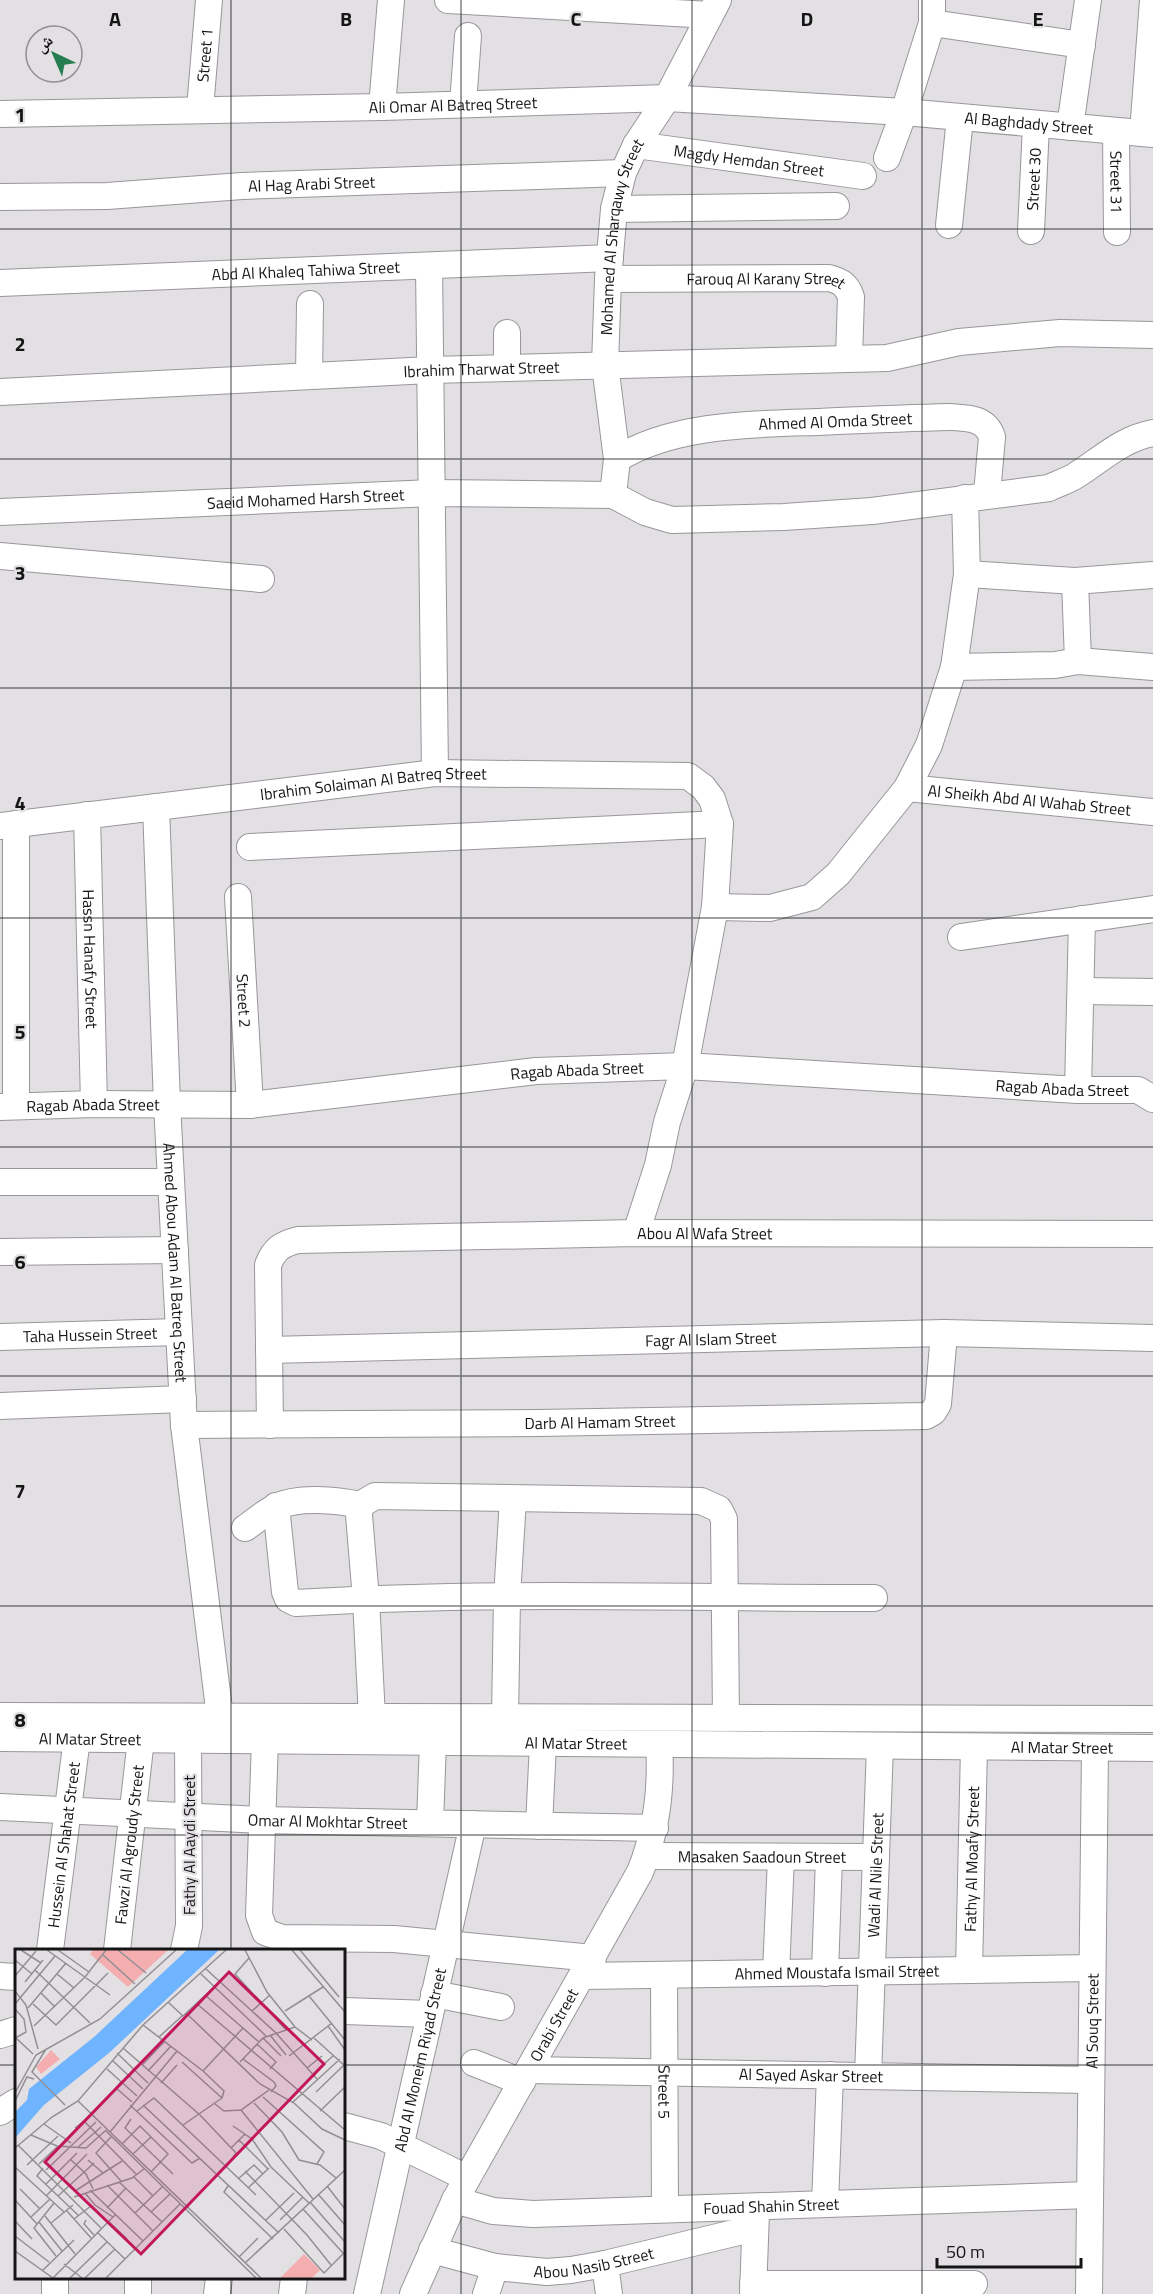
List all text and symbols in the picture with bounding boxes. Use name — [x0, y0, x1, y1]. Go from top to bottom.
text: A — [109, 3, 121, 34]
text: B — [340, 3, 352, 34]
text: C — [571, 3, 582, 34]
text: D — [801, 3, 813, 34]
text: E — [1032, 3, 1044, 34]
north arrow — [24, 24, 84, 84]
street label: Street 1 — [190, 27, 219, 83]
text: ش — [29, 29, 58, 58]
street label: Ali Omar Al Batreq Street — [369, 90, 538, 119]
text: 1 — [14, 99, 26, 130]
street label: Al Baghdady Street — [964, 105, 1095, 141]
street label: Mohamed Al Sharqawy Street — [594, 133, 650, 336]
street label: Magdy Hemdan Street — [672, 138, 826, 183]
street label: Street 30 — [1020, 147, 1047, 211]
street label: Street 31 — [1104, 150, 1129, 214]
street label: Al Hag Arabi Street — [248, 169, 376, 198]
street label: Abd Al Khaleq Tahiwa Street — [211, 255, 401, 286]
street label: Farouq Al Karany Street — [687, 266, 851, 295]
text: 2 — [14, 328, 26, 359]
street label: Ibrahim Tharwat Street — [403, 355, 560, 383]
street label: Ahmed Al Omda Street — [758, 406, 913, 436]
street label: Saeid Mohamed Harsh Street — [206, 482, 405, 515]
text: 3 — [14, 557, 26, 588]
street label: Ibrahim Solaiman Al Batreq Street — [259, 761, 487, 806]
street label: Al Sheikh Abd Al Wahab Street — [927, 778, 1133, 822]
text: 4 — [14, 787, 26, 818]
street label: Hassn Hanafy Street — [77, 889, 104, 1029]
street label: Street 2 — [230, 973, 258, 1028]
text: 5 — [14, 1016, 26, 1047]
street label: Ragab Abada Street — [509, 1055, 644, 1086]
street label: Ragab Abada Street — [995, 1073, 1129, 1102]
street label: Ragab Abada Street — [26, 1092, 160, 1118]
street label: Ahmed Abou Adam Al Batreq Street — [157, 1142, 194, 1383]
street label: Abou Al Wafa Street — [637, 1221, 773, 1245]
text: 6 — [14, 1246, 26, 1277]
street label: Taha Hussein Street — [22, 1321, 158, 1348]
street label: Fagr Al Islam Street — [645, 1325, 777, 1353]
street label: Darb Al Hamam Street — [524, 1409, 676, 1435]
text: 7 — [14, 1475, 26, 1506]
text: 8 — [14, 1704, 26, 1735]
street label: Al Matar Street — [39, 1726, 142, 1751]
street label: Al Matar Street — [525, 1731, 628, 1755]
street label: Al Matar Street — [1011, 1735, 1114, 1760]
street label: Hussein Al Shahat Street — [41, 1760, 86, 1929]
street label: Fawzi Al Agroudy Street — [108, 1763, 150, 1926]
street label: Fathy Al Aaydi Street — [177, 1775, 201, 1915]
street label: Fathy Al Moafy Street — [958, 1785, 985, 1932]
street label: Omar Al Mokhtar Street — [247, 1807, 408, 1835]
street label: Wadi Al Nile Street — [861, 1812, 890, 1938]
street label: Masaken Saadoun Street — [678, 1844, 847, 1869]
inset map — [15, 1949, 345, 2279]
street label: Ahmed Moustafa Ismail Street — [734, 1958, 940, 1986]
street label: Abd Al Moneim Riyad Street — [387, 1965, 452, 2154]
street label: Al Souq Street — [1079, 1973, 1105, 2069]
street label: Orabi Street — [523, 1983, 584, 2066]
street label: Al Sayed Askar Street — [739, 2062, 884, 2088]
street label: Street 5 — [652, 2065, 677, 2119]
street label: Fouad Shahin Street — [703, 2192, 840, 2220]
scale bar — [937, 2231, 1081, 2269]
text: 50 m — [946, 2238, 985, 2265]
street label: Abou Nasib Street — [533, 2241, 656, 2284]

